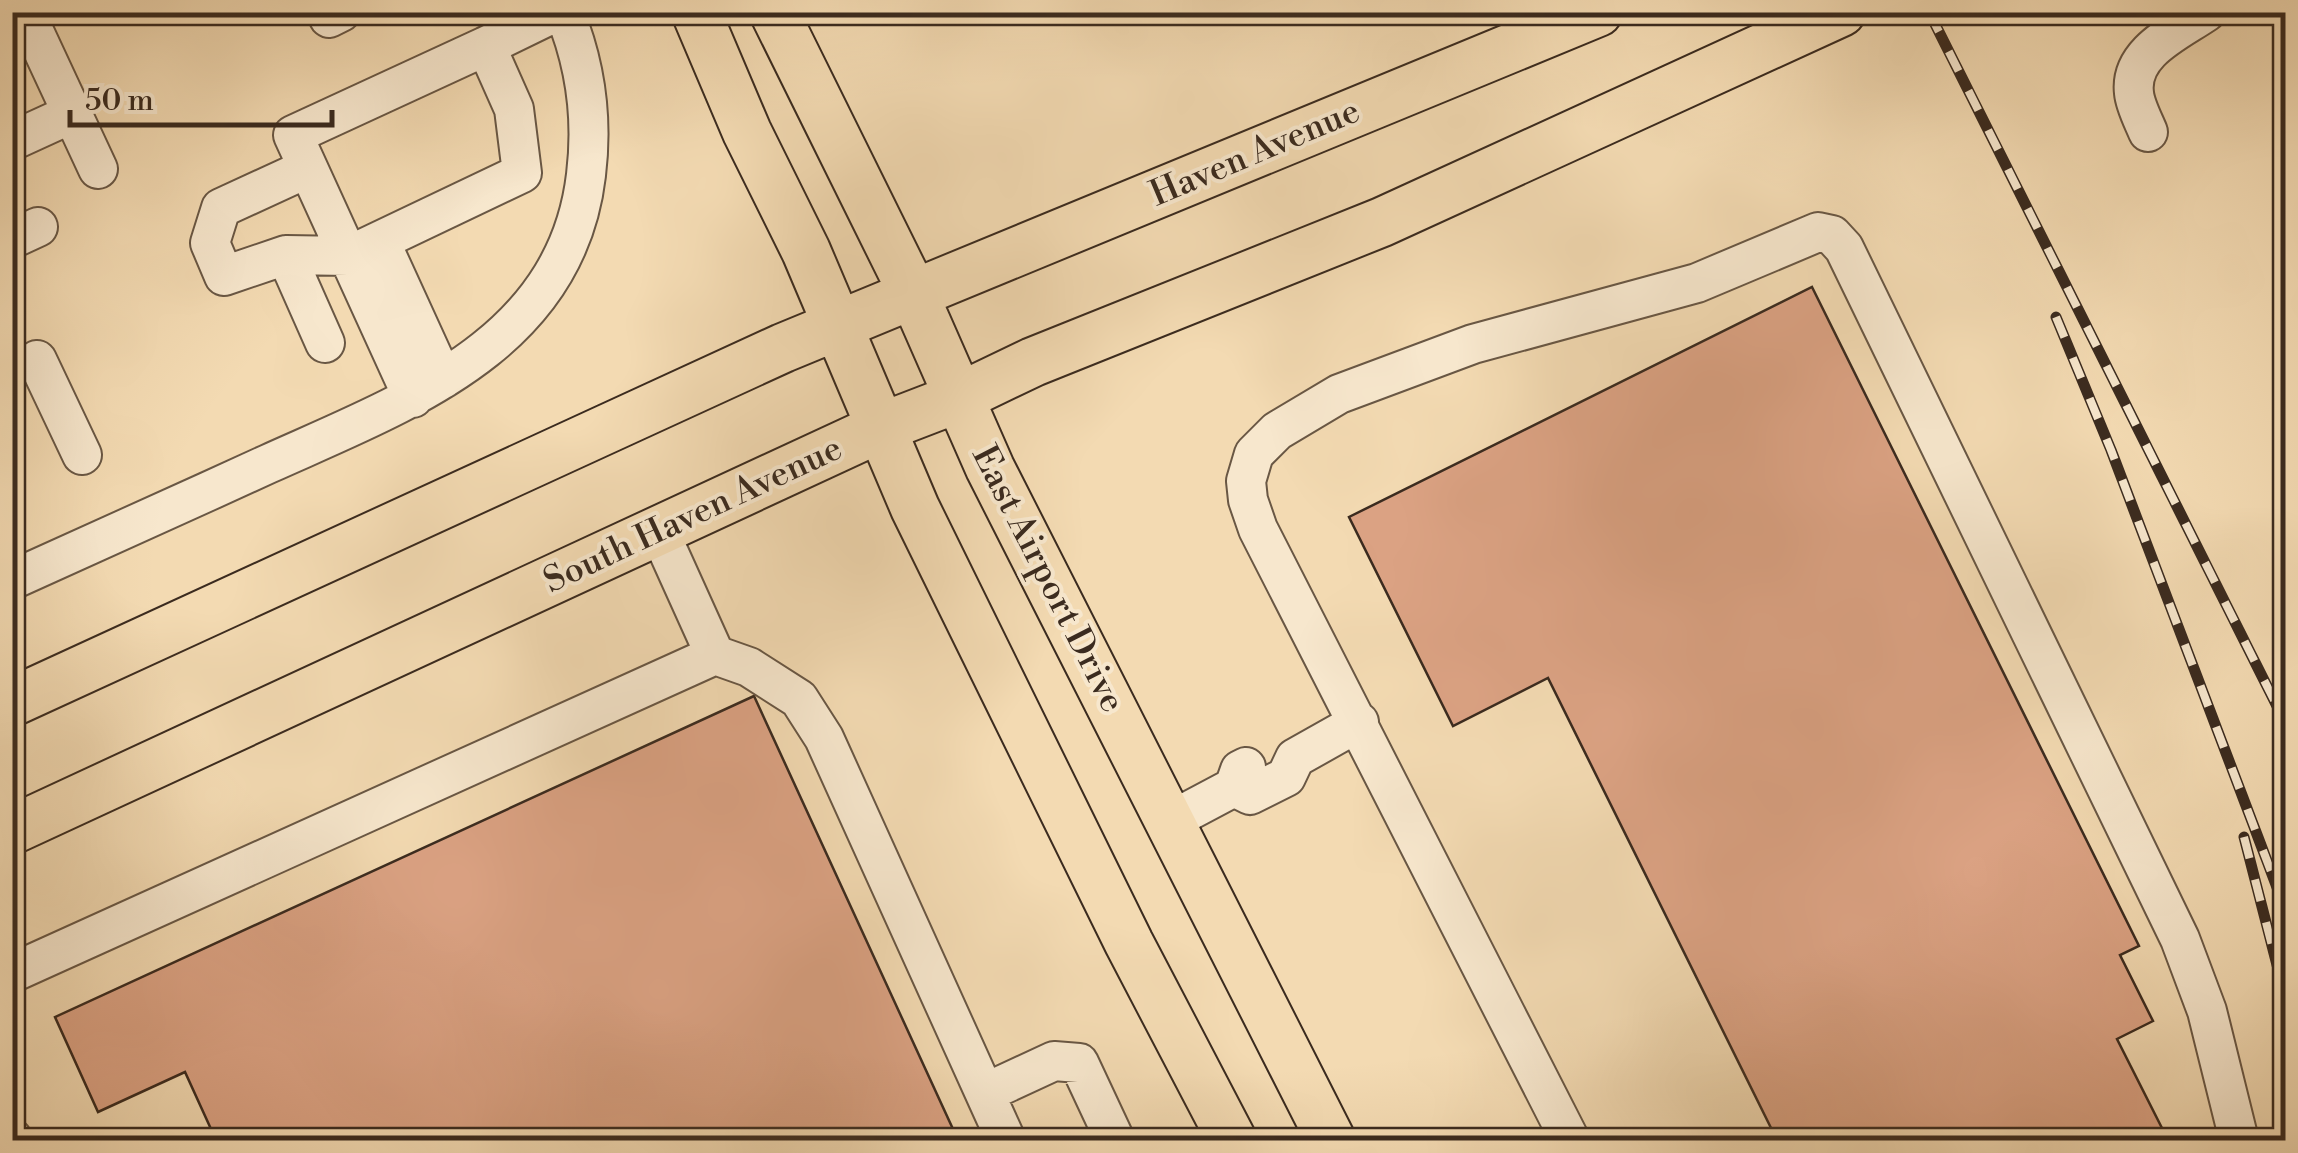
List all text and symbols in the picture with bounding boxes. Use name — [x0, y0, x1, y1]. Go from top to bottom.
scale bar — [70, 65, 332, 127]
text: 50 m — [85, 82, 154, 120]
street label: Haven Avenue — [1144, 90, 1366, 216]
street label: South Haven Avenue — [537, 427, 849, 603]
street label: East Airport Drive — [962, 438, 1134, 720]

